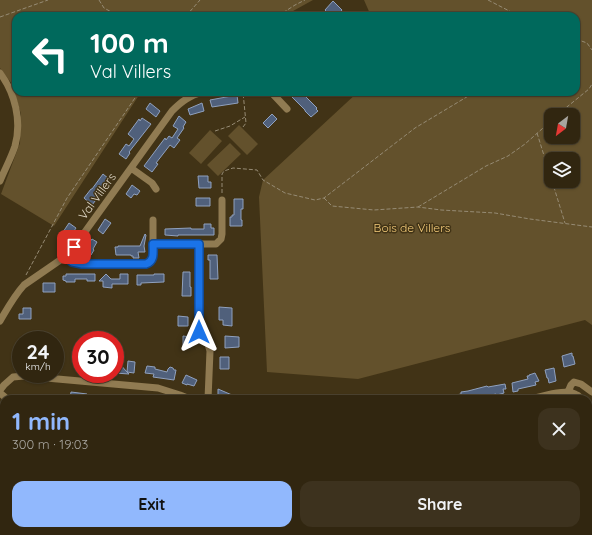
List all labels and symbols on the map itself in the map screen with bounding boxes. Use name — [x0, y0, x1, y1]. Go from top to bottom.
north arrow — [544, 108, 580, 144]
street label: Val Villers — [75, 169, 119, 222]
park label: Bois de Villers — [374, 220, 451, 235]
pin — [57, 230, 91, 264]
position arrow — [178, 311, 220, 353]
speed limit sign: 30 — [72, 331, 124, 383]

